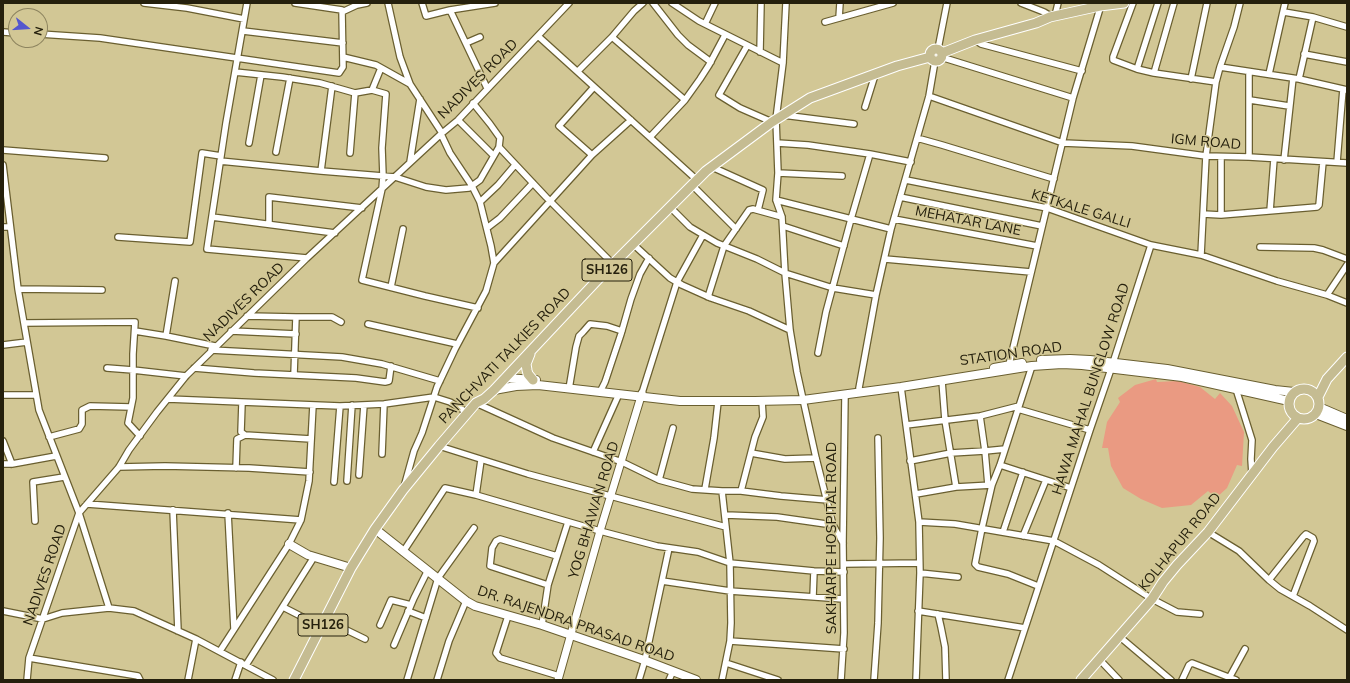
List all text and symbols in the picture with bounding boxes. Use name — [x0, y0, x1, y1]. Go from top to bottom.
north arrow — [8, 8, 48, 48]
text: N — [31, 25, 46, 37]
street label: NADIVES ROAD — [435, 36, 521, 122]
street label: IGM ROAD — [1170, 131, 1242, 153]
street label: KETKALE GALLI — [1029, 186, 1133, 232]
street label: MEHATAR LANE — [914, 202, 1022, 240]
street label: NADIVES ROAD — [200, 259, 288, 345]
road number: SH126 — [582, 259, 632, 281]
street label: HAWA MAHAL BUNGLOW ROAD — [1049, 281, 1133, 497]
street label: PANCHVATI TALKIES ROAD — [436, 285, 574, 427]
street label: STATION ROAD — [959, 339, 1063, 369]
street label: YOG BHAWAN ROAD — [565, 439, 623, 581]
street label: SAKHARPE HOSPITAL ROAD — [824, 442, 840, 634]
street label: KOLHAPUR ROAD — [1135, 489, 1225, 595]
street label: NADIVES ROAD — [20, 522, 70, 628]
street label: DR. RAJENDRA PRASAD ROAD — [475, 582, 677, 666]
road number: SH126 — [298, 614, 348, 636]

